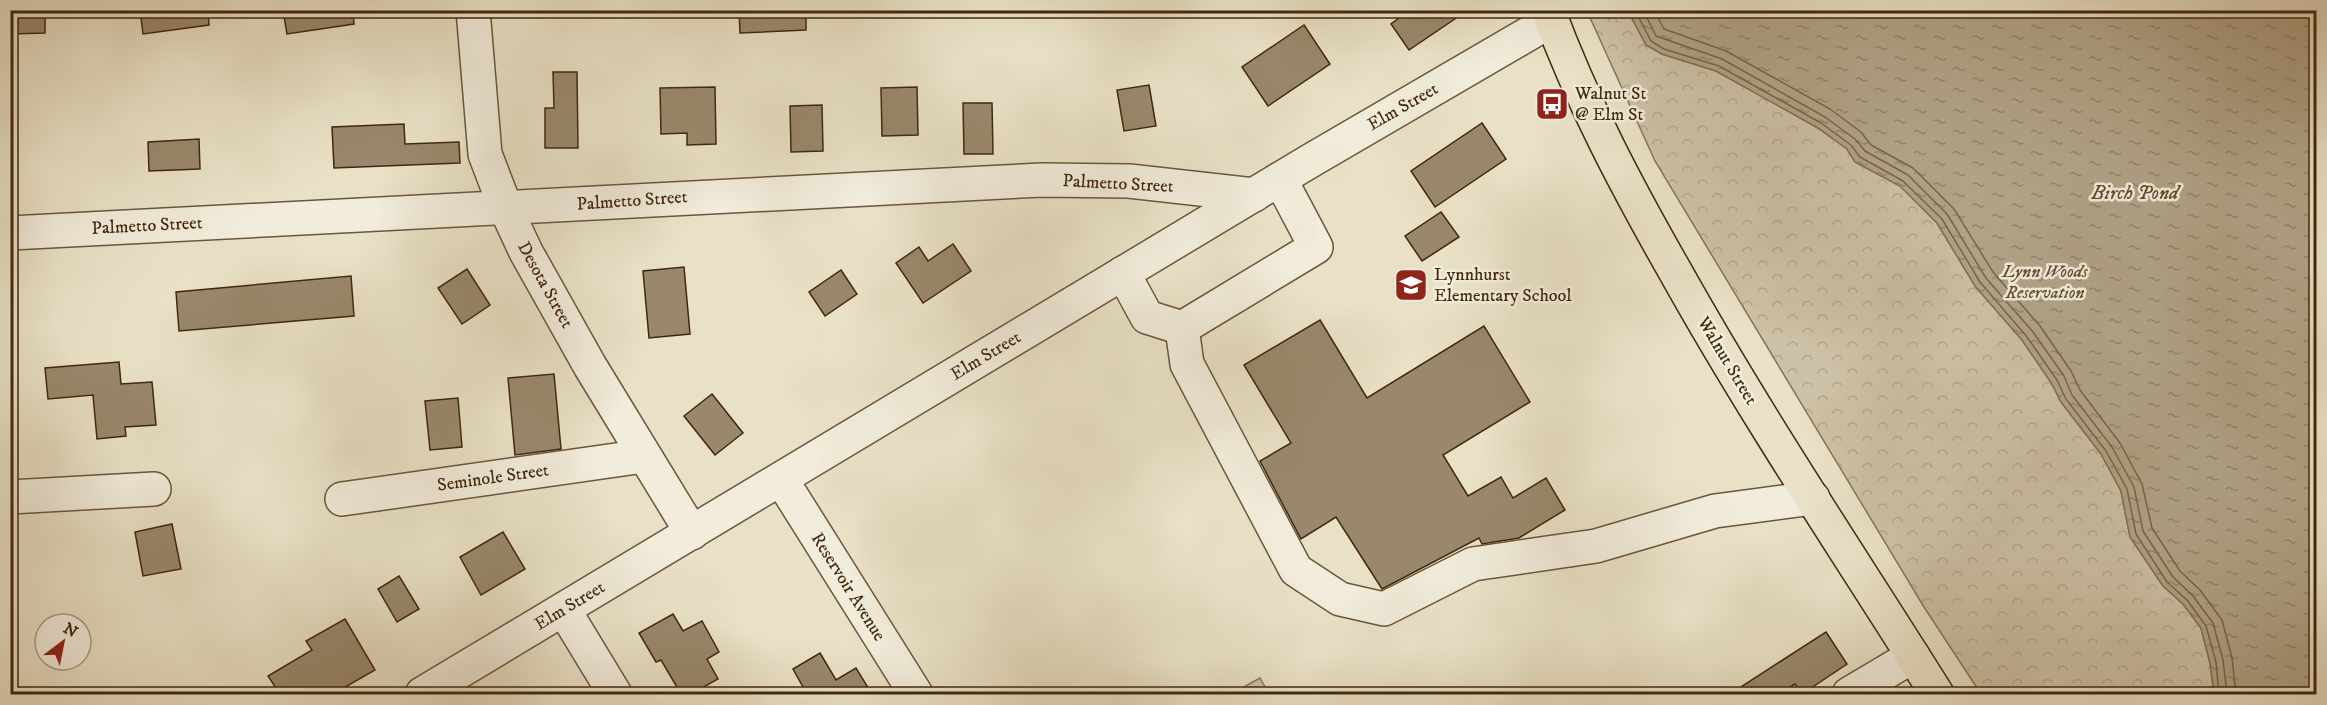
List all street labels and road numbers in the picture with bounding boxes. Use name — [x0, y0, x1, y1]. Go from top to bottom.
street label: Elm Street — [1364, 78, 1443, 136]
street label: Palmetto Street — [1062, 170, 1174, 198]
street label: Palmetto Street — [576, 186, 688, 216]
street label: Palmetto Street — [91, 212, 203, 240]
street label: Desota Street — [512, 238, 578, 332]
street label: Walnut Street — [1692, 312, 1762, 409]
street label: Elm Street — [947, 326, 1025, 386]
street label: Seminole Street — [436, 459, 550, 497]
street label: Reservoir Avenue — [806, 529, 890, 645]
street label: Elm Street — [531, 576, 609, 636]

